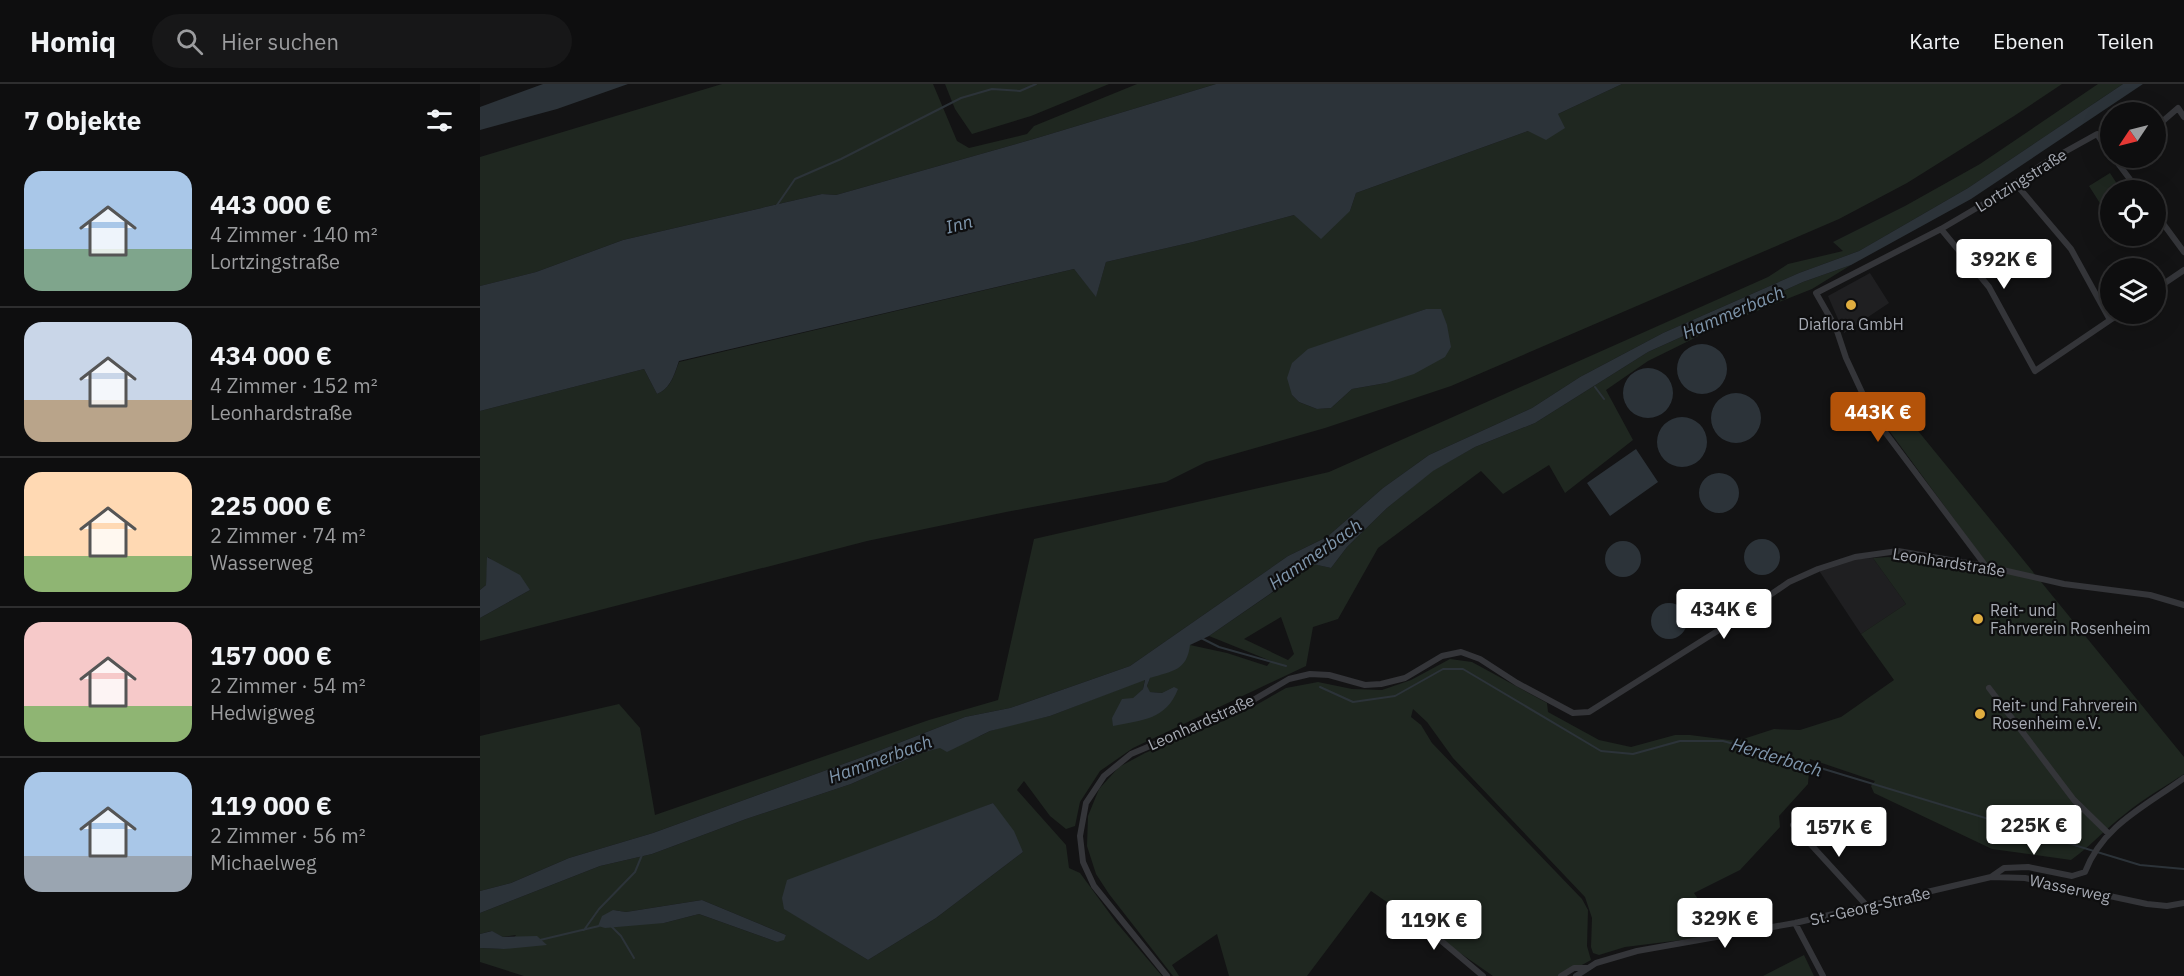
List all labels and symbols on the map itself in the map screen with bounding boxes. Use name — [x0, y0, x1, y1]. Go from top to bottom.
north arrow — [2100, 102, 2166, 168]
street label: Lortzingstraße — [1972, 144, 2071, 216]
water label: Inn — [943, 209, 975, 239]
pin: 392K € — [1955, 239, 2053, 290]
water label: Hammerbach — [1678, 280, 1788, 344]
marker: Diaflora GmbH — [1844, 298, 1858, 312]
place label: Diaflora GmbH — [1798, 314, 1904, 334]
pin: 443K € — [1829, 392, 1927, 443]
water label: Hammerbach — [1264, 513, 1366, 595]
street label: Leonhardstraße — [1891, 543, 2007, 581]
pin: 434K € — [1675, 589, 1773, 640]
place label: Reit- und Fahrverein Rosenheim — [1990, 600, 2150, 638]
marker: Reit- und Fahrverein Rosenheim — [1971, 612, 1985, 626]
street label: Leonhardstraße — [1145, 690, 1257, 754]
place label: Reit- und Fahrverein Rosenheim e.V. — [1992, 695, 2138, 733]
marker: Reit- und Fahrverein Rosenheim e.V. — [1973, 707, 1987, 721]
water label: Hammerbach — [825, 730, 935, 788]
water label: Herderbach — [1729, 732, 1825, 782]
pin: 225K € — [1985, 805, 2083, 856]
pin: 157K € — [1790, 807, 1888, 858]
street label: Wasserweg — [2028, 870, 2113, 906]
street label: St.-Georg-Straße — [1808, 882, 1932, 930]
pin: 329K € — [1676, 898, 1774, 949]
pin: 119K € — [1385, 900, 1483, 951]

